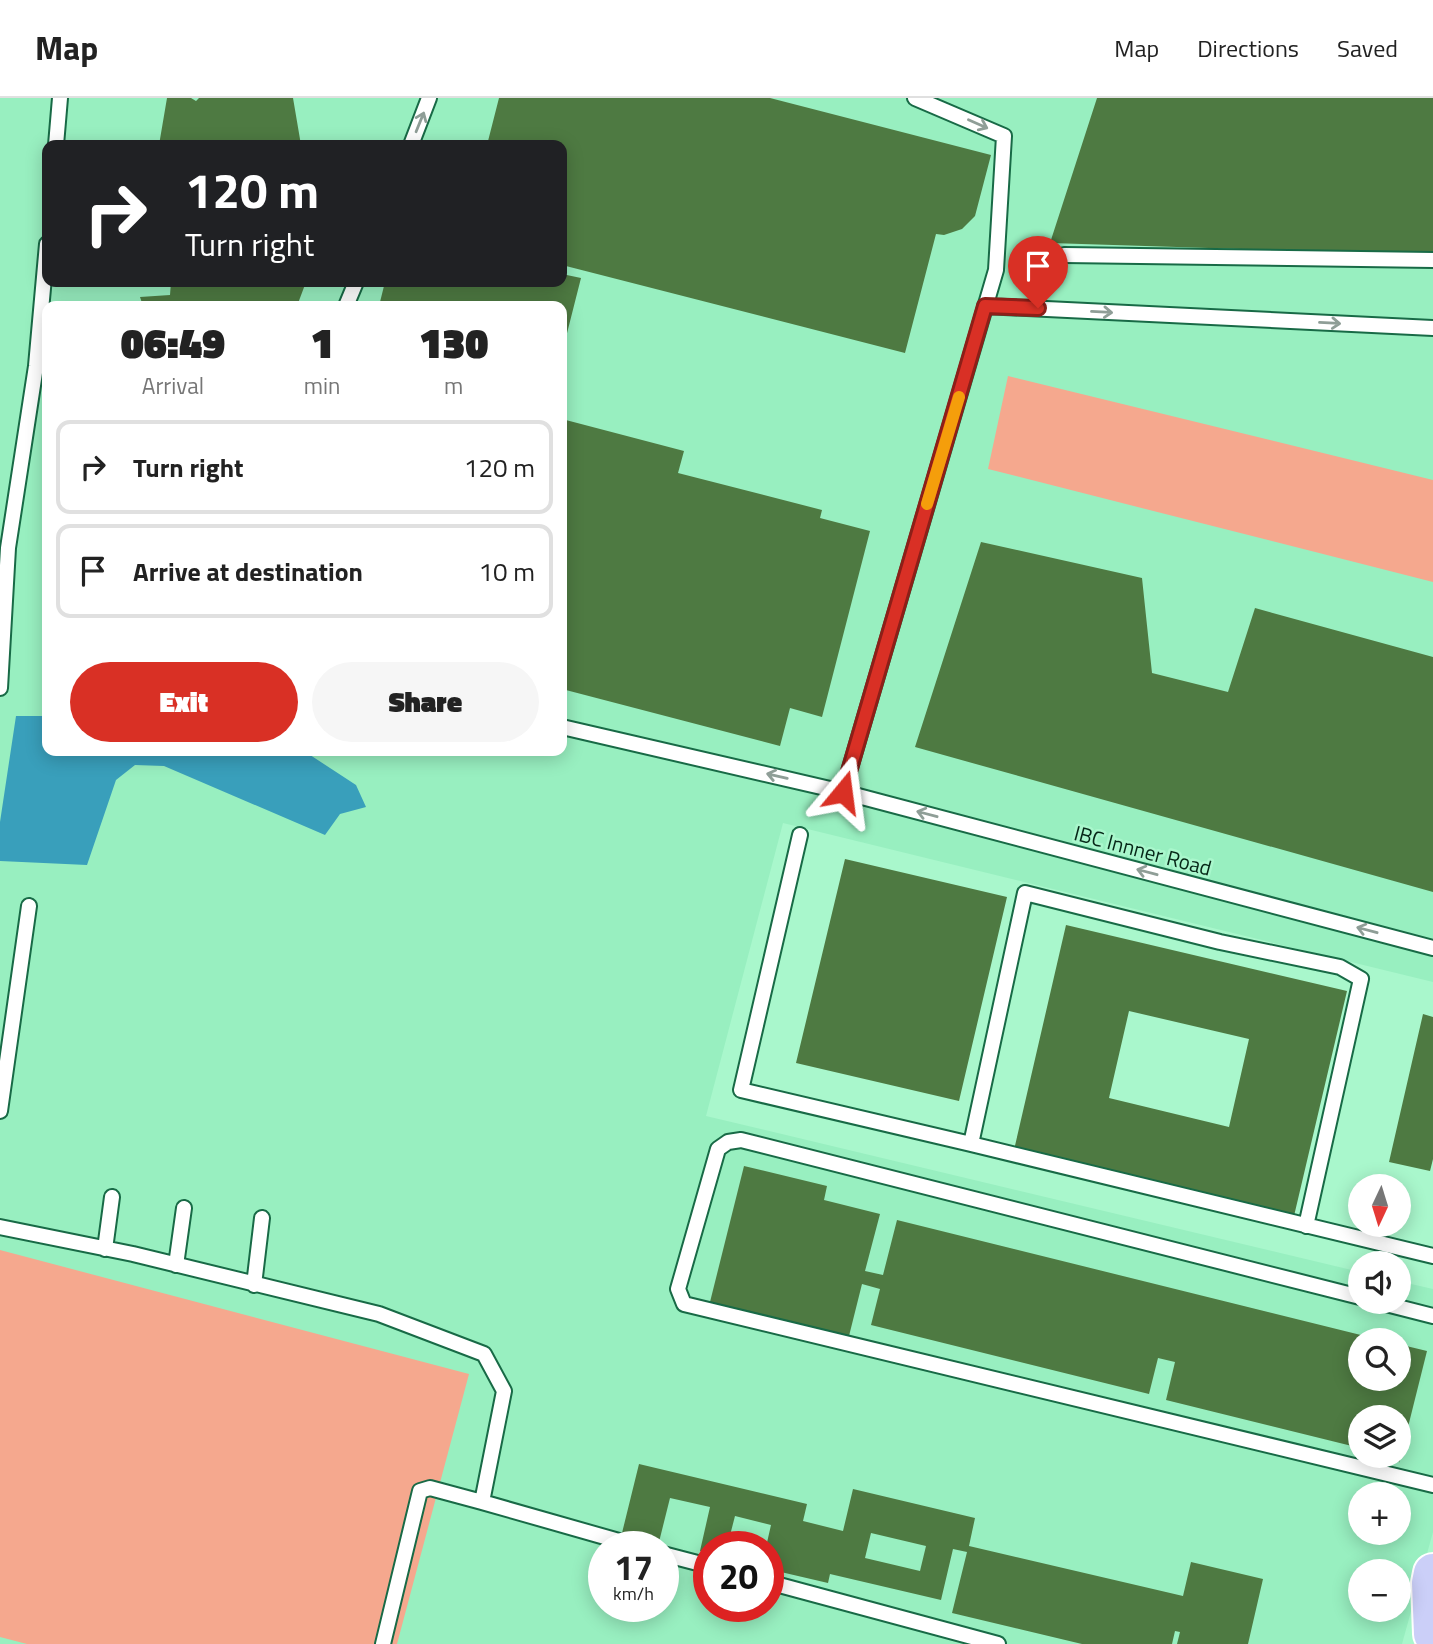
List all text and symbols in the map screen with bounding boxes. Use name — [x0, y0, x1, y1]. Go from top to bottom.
text: Map — [35, 23, 98, 73]
text: Map — [1114, 30, 1159, 66]
text: Directions — [1197, 30, 1299, 66]
text: Saved — [1337, 30, 1398, 66]
one-way arrow — [414, 111, 427, 133]
one-way arrow — [967, 118, 988, 131]
text: 120 m — [185, 152, 319, 227]
icon: right — [70, 168, 161, 259]
text: Turn right — [185, 220, 314, 268]
pin — [1008, 236, 1068, 308]
icon: arrive — [1019, 247, 1057, 285]
one-way arrow — [1091, 305, 1114, 318]
text: 06:49 — [121, 310, 225, 374]
text: 1 — [311, 310, 334, 374]
text: 130 — [419, 310, 488, 374]
one-way arrow — [1318, 316, 1341, 329]
text: Arrival — [142, 368, 204, 403]
text: min — [304, 368, 340, 403]
text: m — [444, 368, 463, 403]
icon: right — [74, 448, 112, 486]
text: Turn right — [133, 448, 244, 487]
text: 120 m — [464, 448, 535, 487]
icon: arrive — [74, 552, 112, 590]
text: Arrive at destination — [133, 552, 363, 591]
text: 10 m — [478, 552, 535, 591]
button: Exit — [70, 662, 298, 742]
button: Share — [312, 662, 539, 742]
position arrow — [806, 755, 880, 829]
one-way arrow — [766, 769, 789, 783]
one-way arrow — [916, 807, 939, 820]
street label: IBC Innner Road — [1071, 816, 1215, 884]
one-way arrow — [1136, 865, 1159, 878]
one-way arrow — [1356, 923, 1379, 936]
north arrow — [1348, 1174, 1410, 1237]
map controls — [1348, 1174, 1411, 1622]
button: sound — [1348, 1251, 1411, 1314]
button: search — [1348, 1328, 1411, 1391]
button: layers — [1348, 1405, 1411, 1468]
button: + — [1348, 1482, 1411, 1545]
speed limit sign: 20 — [693, 1531, 784, 1622]
text: 17 — [614, 1540, 653, 1594]
button: − — [1348, 1559, 1411, 1622]
text: km/h — [613, 1580, 654, 1607]

